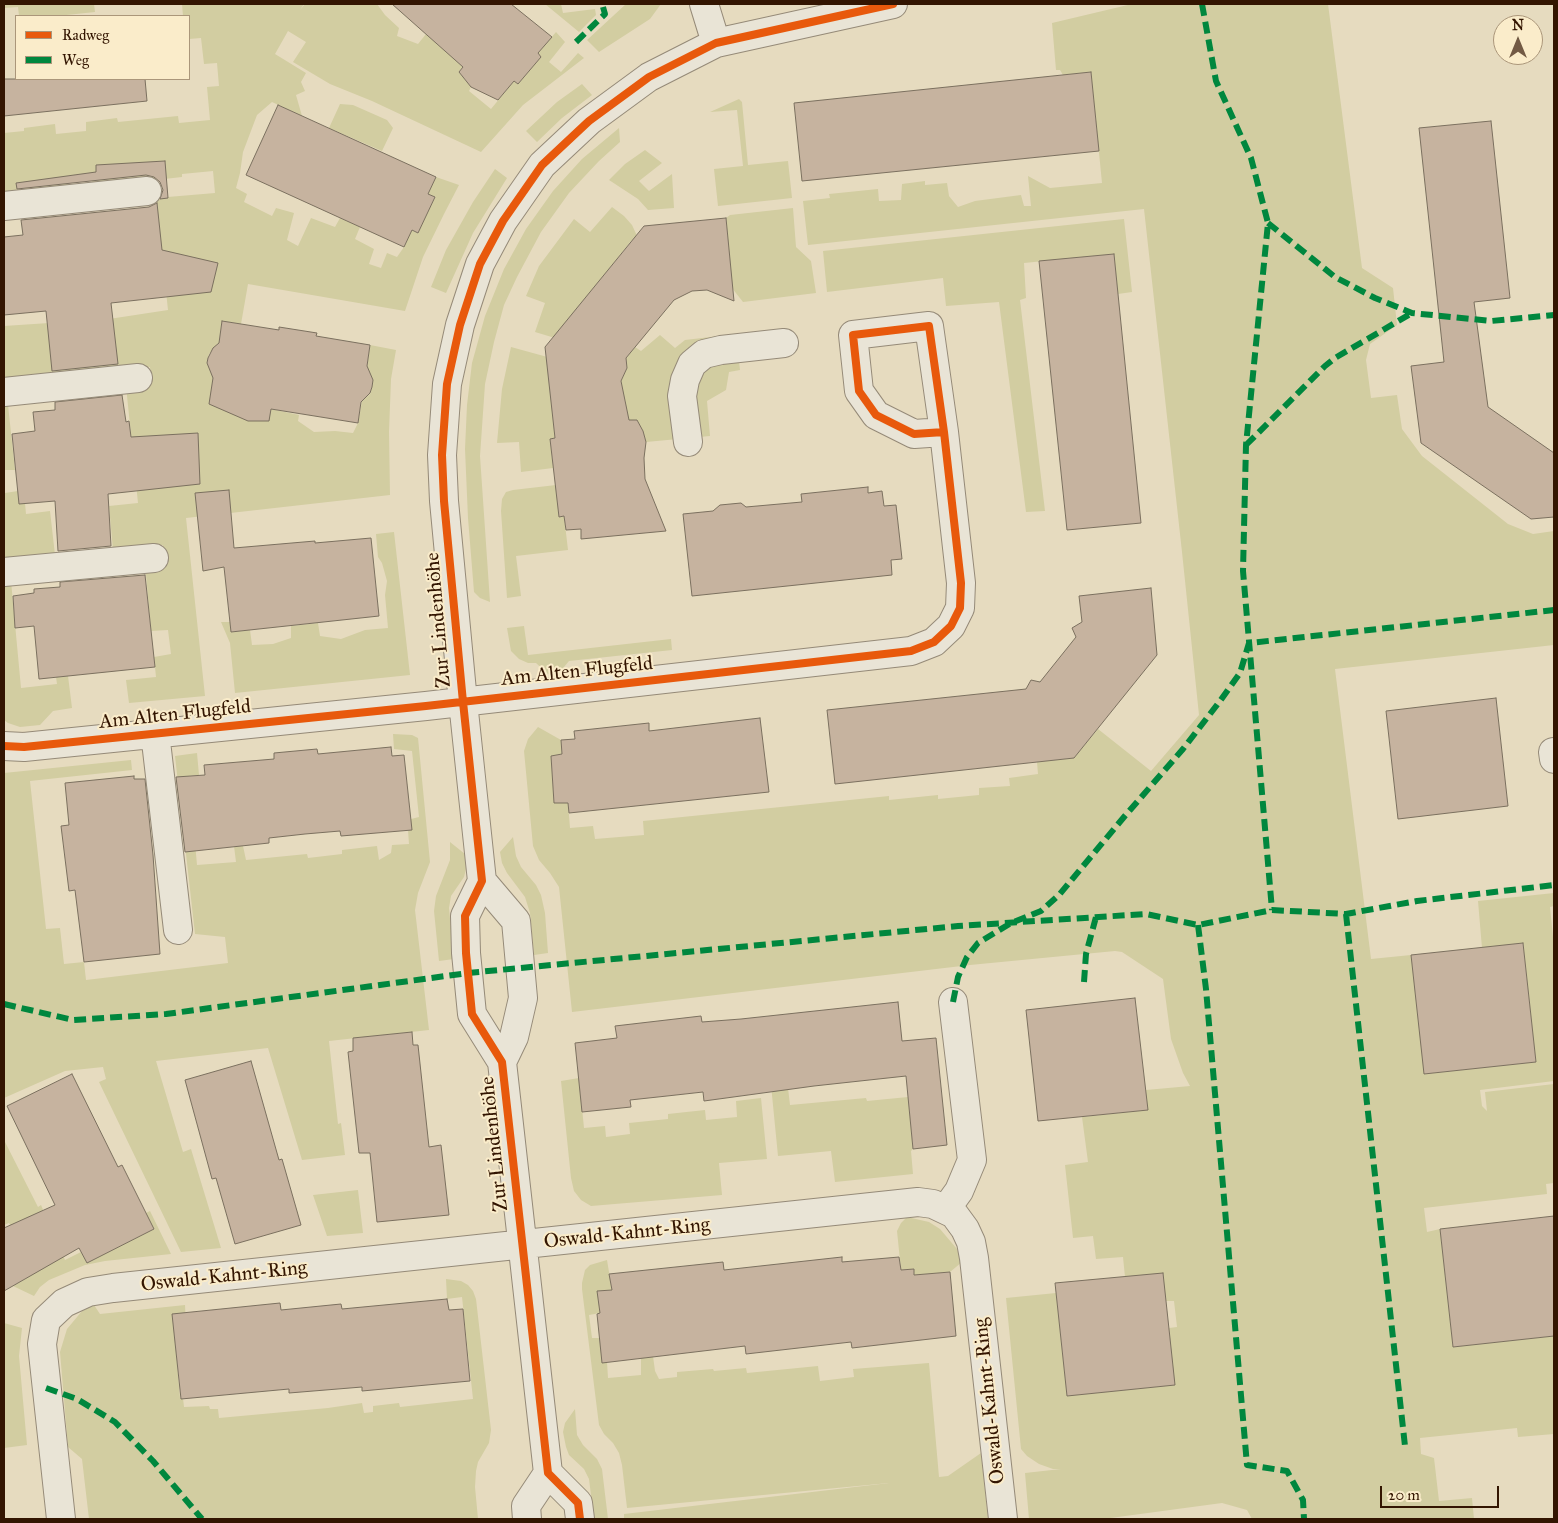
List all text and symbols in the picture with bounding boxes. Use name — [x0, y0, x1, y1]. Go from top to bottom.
legend — [15, 15, 190, 80]
north arrow — [1493, 15, 1543, 65]
text: N — [1512, 17, 1524, 34]
text: Radweg — [62, 26, 109, 44]
text: Weg — [62, 51, 89, 69]
street label: Zur Lindenhöhe — [421, 551, 457, 689]
street label: Am Alten Flugfeld — [500, 652, 654, 692]
street label: Am Alten Flugfeld — [98, 695, 252, 735]
street label: Zur Lindenhöhe — [476, 1075, 514, 1213]
street label: Oswald-Kahnt-Ring — [543, 1213, 711, 1255]
street label: Oswald-Kahnt-Ring — [140, 1256, 308, 1298]
street label: Oswald-Kahnt-Ring — [969, 1317, 1011, 1485]
scale bar — [1383, 1476, 1502, 1508]
text: 20 m — [1388, 1486, 1420, 1504]

